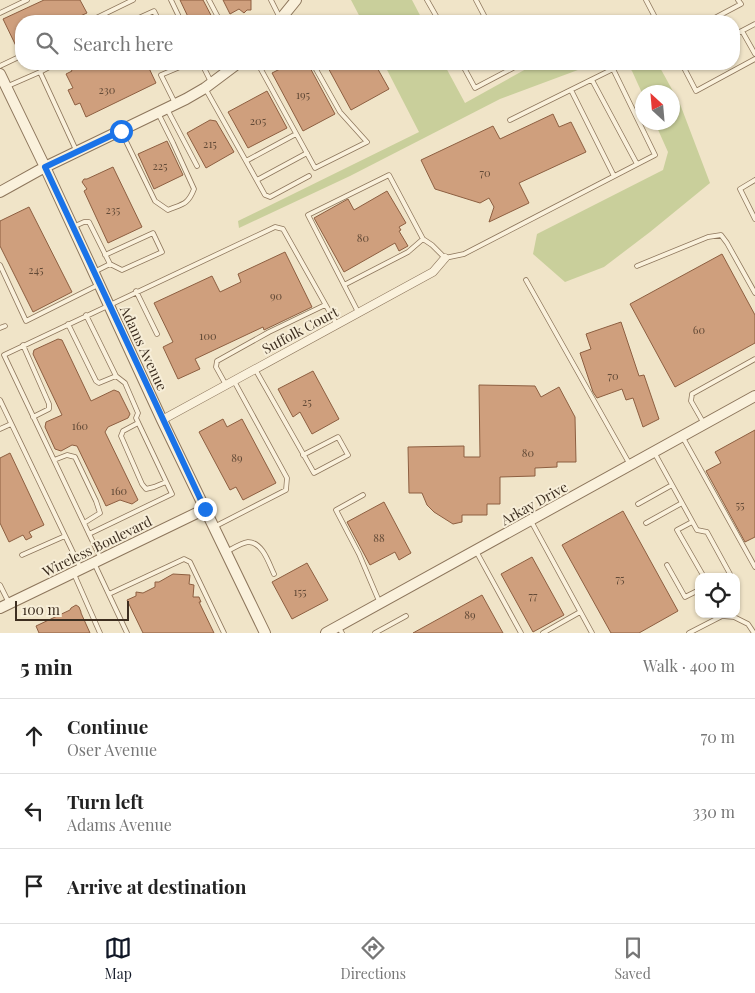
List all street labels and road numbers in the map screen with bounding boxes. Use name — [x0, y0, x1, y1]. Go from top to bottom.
street label: Adams Avenue — [116, 301, 172, 394]
street label: Suffolk Court — [259, 301, 342, 358]
street label: Arkay Drive — [496, 477, 571, 530]
street label: Wireless Boulevard — [38, 511, 155, 581]

